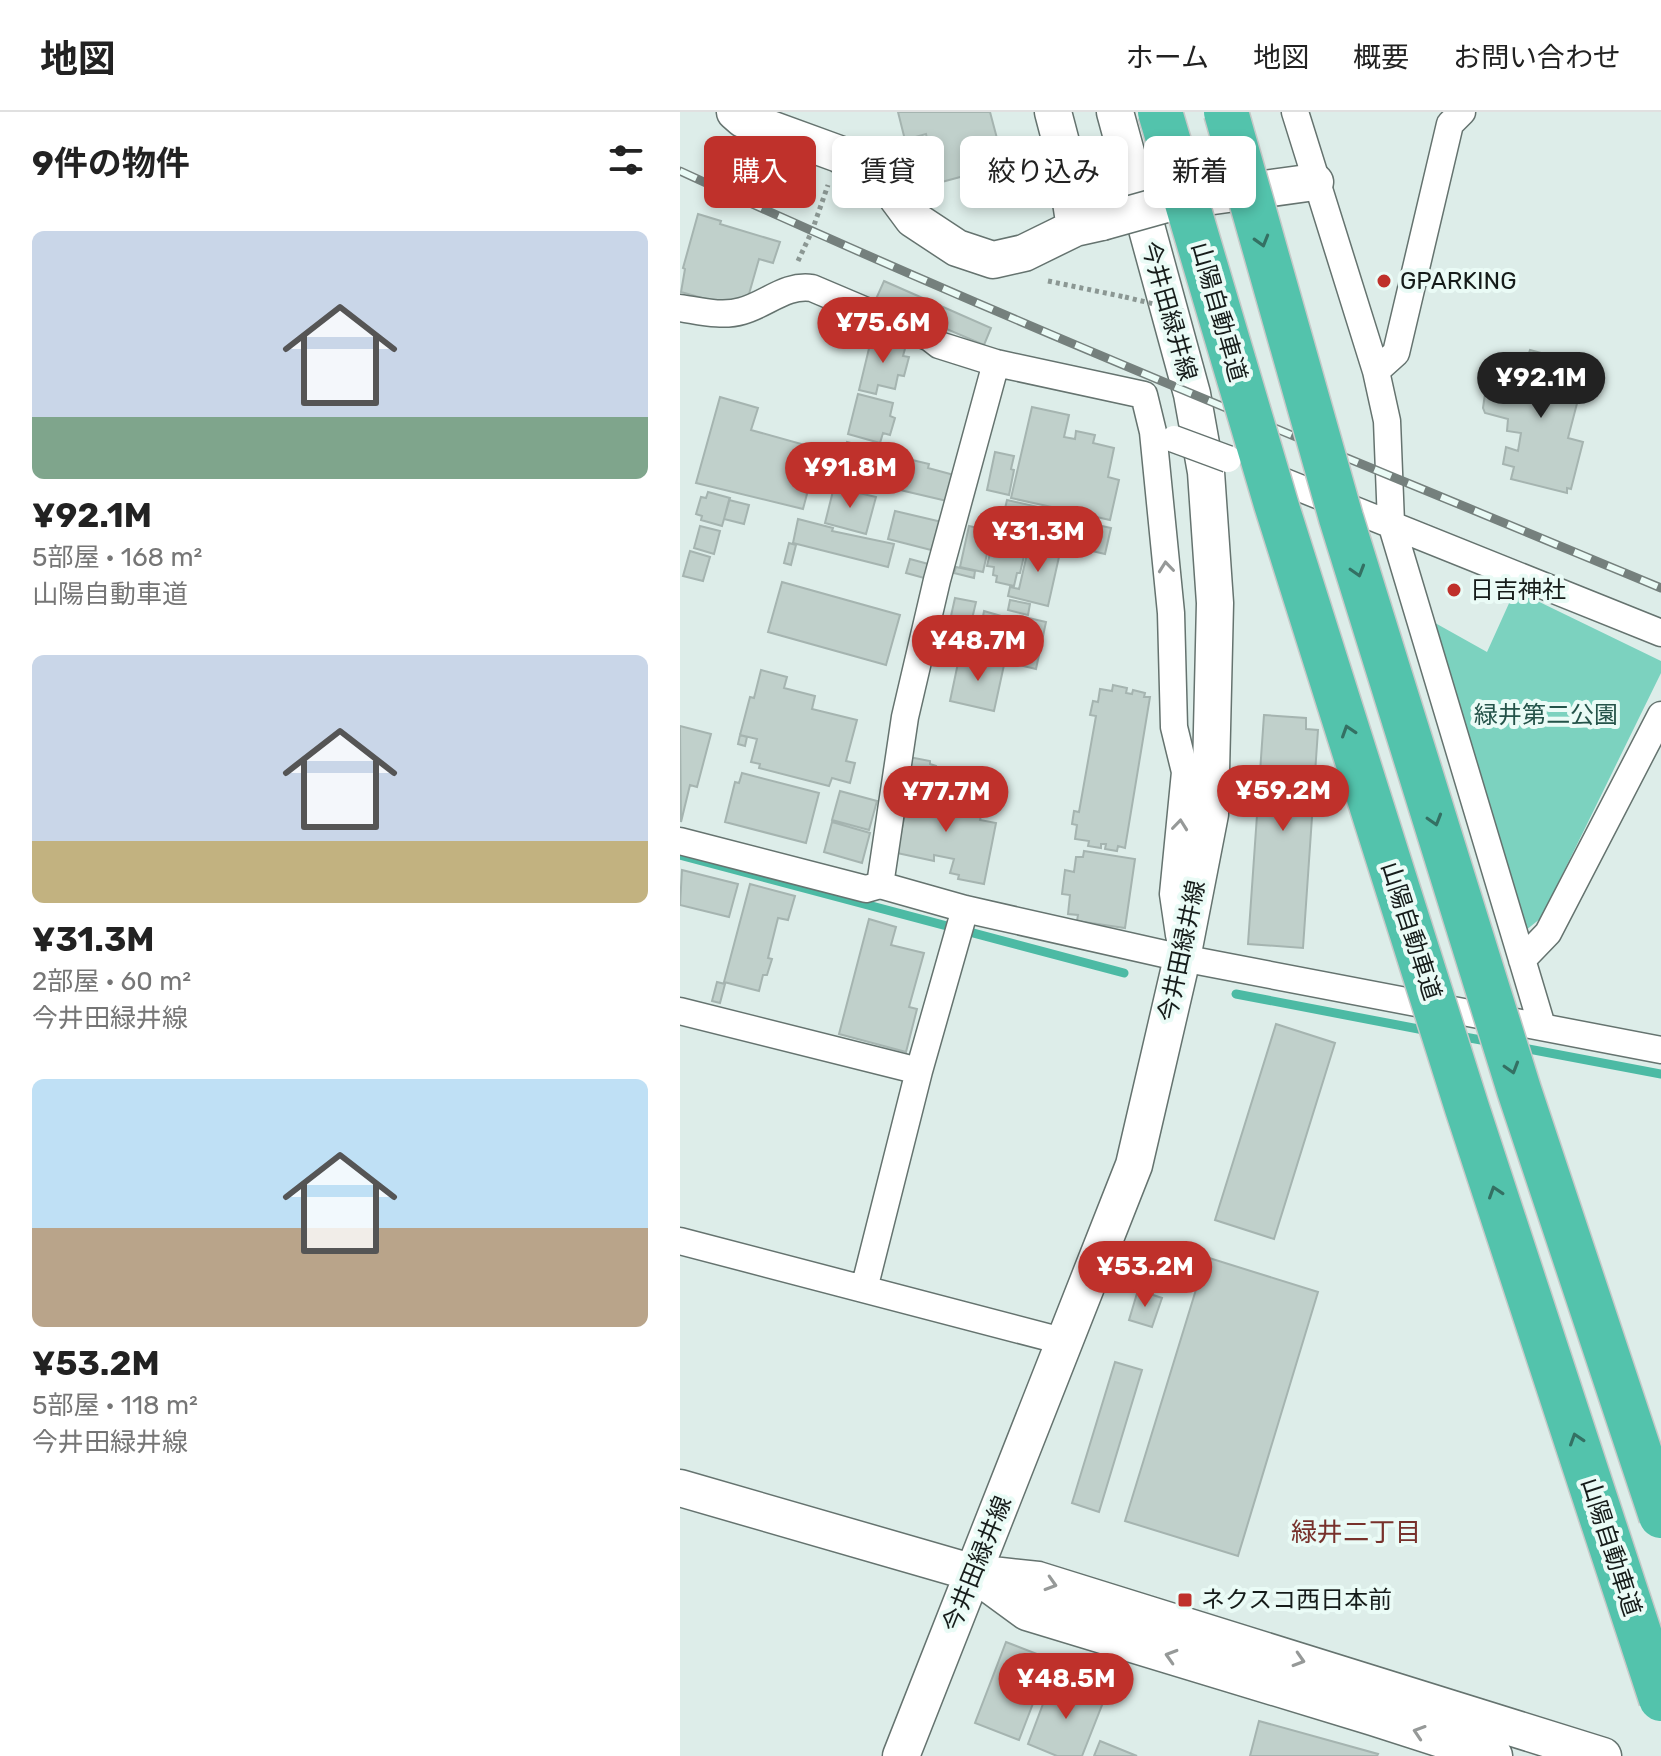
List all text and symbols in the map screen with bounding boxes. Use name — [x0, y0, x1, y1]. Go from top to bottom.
text: 地図 — [40, 36, 116, 82]
text: ホーム — [1126, 41, 1209, 74]
text: 地図 — [1253, 41, 1309, 74]
text: 概要 — [1353, 41, 1409, 74]
text: お問い合わせ — [1453, 41, 1621, 74]
chip: 購入 — [704, 136, 816, 208]
chip: 賃貸 — [832, 136, 944, 208]
chip: 絞り込み — [960, 136, 1128, 208]
chip: 新着 — [1144, 136, 1256, 208]
icon: filters — [604, 138, 648, 182]
text: 9件の物件 — [32, 143, 190, 184]
one-way arrow — [1253, 233, 1269, 247]
street label: 今井田緑井線 — [1136, 238, 1202, 384]
street label: 山陽自動車道 — [1186, 239, 1252, 385]
place label: GPARKING — [1400, 267, 1517, 295]
marker: GPARKING — [1375, 272, 1393, 290]
icon: home — [268, 283, 412, 427]
pin: ¥75.6M — [818, 297, 948, 365]
text: ¥75.6M — [835, 307, 931, 338]
pin: ¥92.1M — [1476, 352, 1606, 420]
text: ¥92.1M — [1495, 362, 1587, 393]
pin: ¥91.8M — [785, 442, 915, 510]
text: ¥91.8M — [803, 452, 897, 483]
text: ¥92.1M — [32, 495, 152, 536]
pin: ¥31.3M — [973, 506, 1103, 574]
text: ¥31.3M — [991, 516, 1085, 547]
text: 5部屋 · 168 m² — [32, 542, 202, 573]
one-way arrow — [1158, 560, 1175, 573]
one-way arrow — [1349, 564, 1365, 578]
place label: 日吉神社 — [1470, 576, 1566, 604]
text: 山陽自動車道 — [32, 579, 188, 610]
marker: 日吉神社 — [1445, 581, 1463, 599]
pin: ¥48.7M — [913, 615, 1043, 683]
text: ¥48.7M — [930, 625, 1026, 656]
park label: 緑井第二公園 — [1474, 701, 1618, 729]
icon: home — [268, 707, 412, 851]
one-way arrow — [1341, 724, 1357, 738]
pin: ¥59.2M — [1218, 765, 1348, 833]
pin: ¥77.7M — [881, 766, 1011, 834]
text: ¥59.2M — [1235, 775, 1331, 806]
text: ¥77.7M — [901, 776, 991, 807]
one-way arrow — [1426, 812, 1442, 826]
one-way arrow — [1172, 818, 1189, 831]
street label: 山陽自動車道 — [1375, 858, 1447, 1004]
street label: 今井田緑井線 — [1153, 878, 1211, 1024]
text: ¥31.3M — [32, 919, 154, 960]
text: 2部屋 · 60 m² — [32, 966, 191, 997]
text: 今井田緑井線 — [32, 1003, 188, 1034]
one-way arrow — [1503, 1061, 1519, 1074]
icon: home — [268, 1131, 412, 1275]
one-way arrow — [1488, 1186, 1504, 1200]
pin: ¥53.2M — [1080, 1241, 1210, 1309]
text: ¥53.2M — [1096, 1251, 1194, 1282]
text: ¥53.2M — [32, 1343, 160, 1384]
text: 5部屋 · 118 m² — [32, 1390, 198, 1421]
text: 今井田緑井線 — [32, 1427, 188, 1458]
one-way arrow — [1569, 1433, 1585, 1447]
street label: 山陽自動車道 — [1575, 1474, 1647, 1620]
street label: 今井田緑井線 — [937, 1492, 1017, 1636]
district label: 緑井二丁目 — [1291, 1517, 1421, 1548]
one-way arrow — [1043, 1575, 1057, 1591]
place label: ネクスコ西日本前 — [1201, 1586, 1392, 1614]
marker: ネクスコ西日本前 — [1176, 1591, 1194, 1609]
one-way arrow — [1164, 1649, 1178, 1665]
one-way arrow — [1292, 1651, 1306, 1667]
pin: ¥48.5M — [1001, 1653, 1131, 1721]
text: ¥48.5M — [1017, 1663, 1115, 1694]
one-way arrow — [1413, 1725, 1427, 1741]

